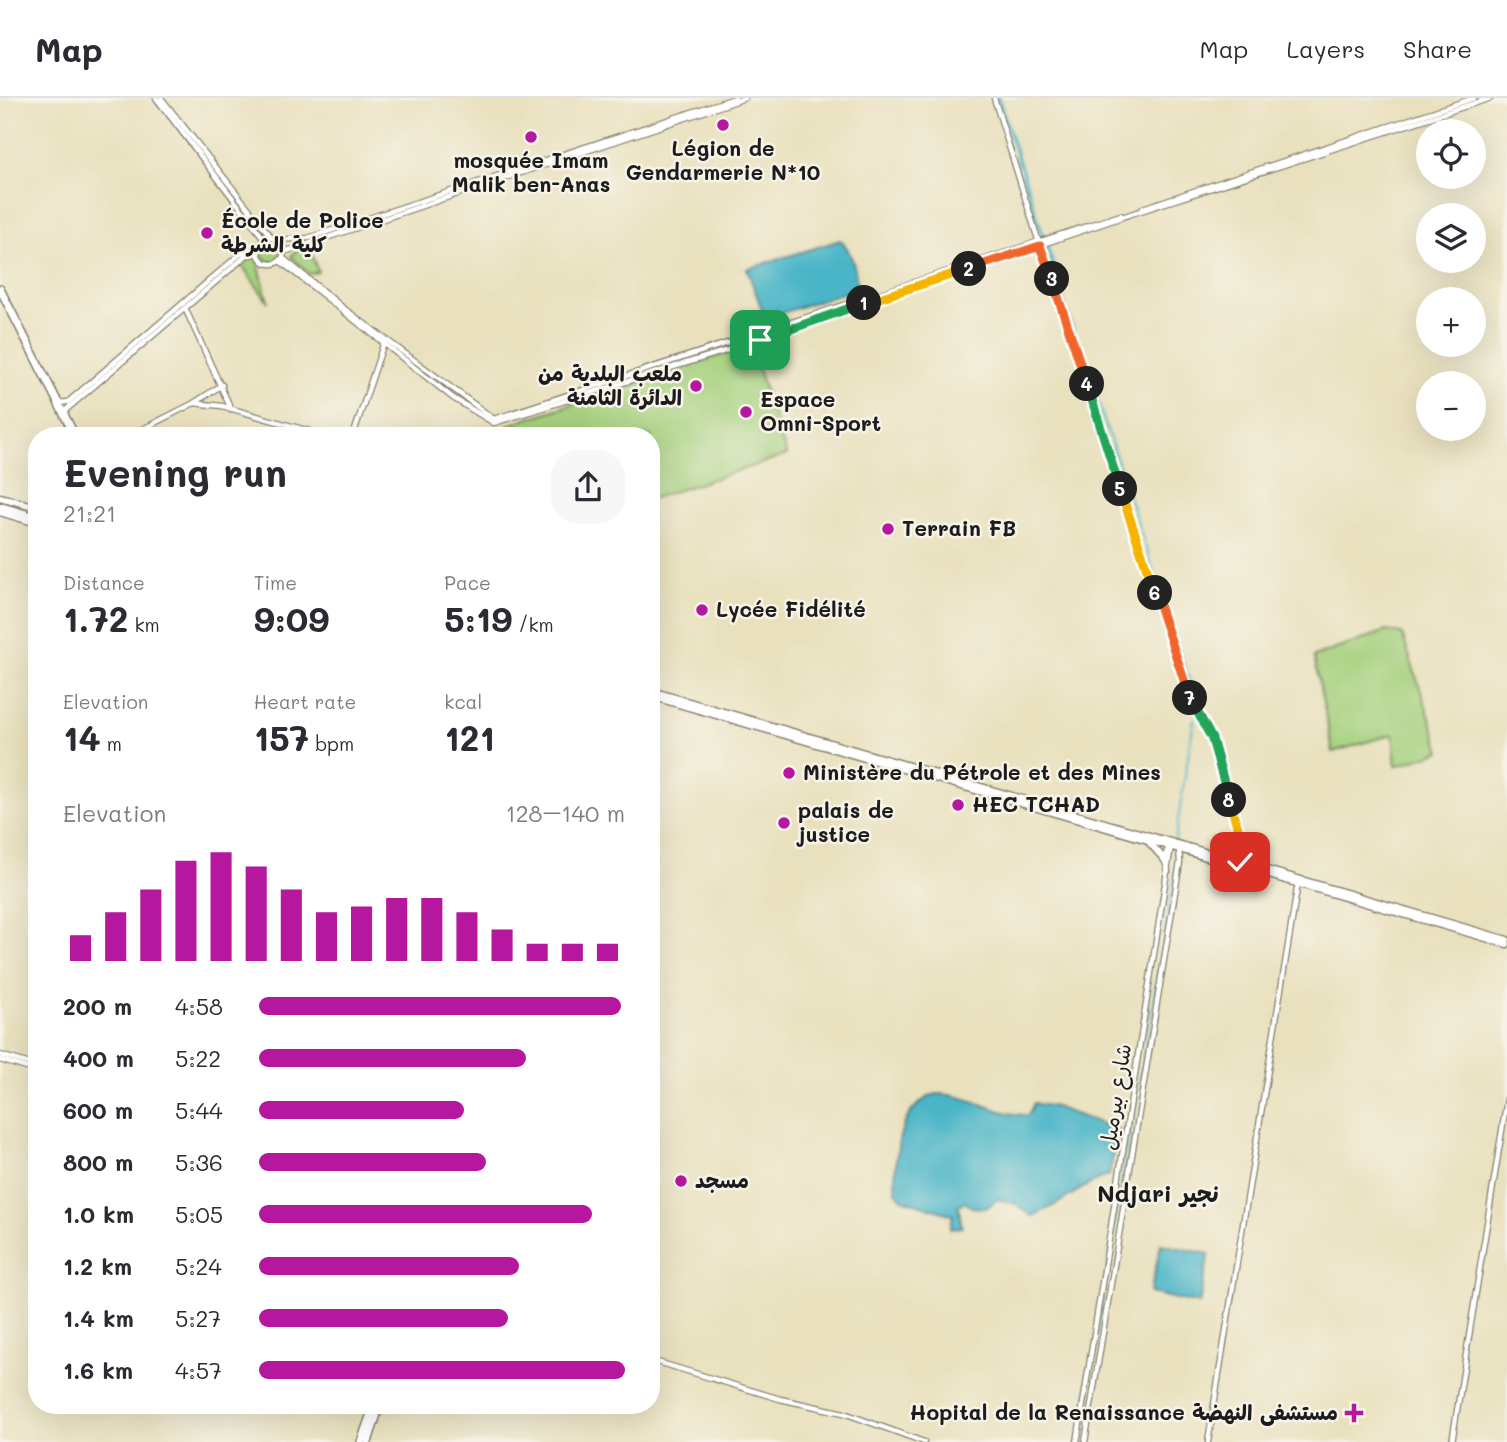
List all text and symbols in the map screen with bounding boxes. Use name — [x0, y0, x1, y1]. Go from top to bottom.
text: Map — [35, 27, 103, 70]
text: Map — [1200, 33, 1248, 64]
text: Layers — [1286, 33, 1365, 64]
text: Share — [1403, 33, 1472, 64]
marker: Légion de Gendarmerie N*10 — [715, 117, 731, 133]
map controls — [1416, 119, 1486, 441]
button: locate — [1416, 119, 1486, 189]
marker: mosquée Imam Malik ben-Anas — [523, 129, 539, 145]
place label: Légion de Gendarmerie N*10 — [626, 134, 820, 185]
place label: mosquée Imam Malik ben-Anas — [452, 146, 610, 197]
button: layers — [1416, 203, 1486, 273]
place label: École de Police كلية الشرطة — [221, 206, 384, 258]
marker: École de Police كلية الشرطة — [199, 225, 215, 241]
pin: 2 — [951, 252, 986, 286]
text: 2 — [963, 256, 974, 281]
pin: 3 — [1034, 262, 1070, 296]
text: 3 — [1046, 266, 1057, 291]
pin: 1 — [846, 286, 882, 320]
button: + — [1416, 287, 1486, 357]
text: 1 — [859, 290, 868, 315]
pin — [730, 310, 790, 370]
icon: arrive — [741, 321, 779, 359]
place label: ملعب البلدية من الدائرة الثامنة — [538, 359, 682, 410]
pin: 4 — [1070, 366, 1104, 402]
text: 4 — [1080, 371, 1093, 396]
button: − — [1416, 371, 1486, 441]
marker: ملعب البلدية من الدائرة الثامنة — [688, 378, 704, 394]
place label: Espace Omni-Sport — [760, 385, 881, 436]
marker: Espace Omni-Sport — [738, 404, 754, 420]
text: Evening run — [63, 447, 287, 497]
button: share — [551, 450, 625, 524]
pin: 5 — [1102, 472, 1138, 506]
text: 5 — [1114, 476, 1125, 501]
text: 21:21 — [63, 498, 116, 528]
place label: Terrain FB — [902, 514, 1016, 541]
marker: Terrain FB — [880, 521, 896, 537]
text: Distance — [63, 570, 145, 595]
text: Time — [254, 570, 297, 595]
text: Pace — [444, 570, 491, 595]
pin: 6 — [1138, 575, 1172, 610]
text: 6 — [1149, 580, 1160, 605]
text: 1.72 — [63, 595, 128, 641]
text: 9:09 — [254, 595, 329, 641]
text: 5:19 — [444, 595, 512, 641]
place label: Lycée Fidélité — [716, 595, 866, 623]
marker: Lycée Fidélité — [694, 602, 710, 618]
text: km — [128, 612, 160, 637]
text: /km — [512, 612, 554, 637]
pin: 7 — [1172, 680, 1208, 716]
text: 7 — [1184, 685, 1195, 710]
text: Elevation — [63, 689, 148, 714]
text: Heart rate — [254, 689, 356, 714]
text: kcal — [444, 689, 482, 714]
text: 14 — [63, 714, 101, 760]
text: 157 — [254, 714, 309, 760]
text: 121 — [444, 714, 495, 760]
text: m — [101, 731, 122, 756]
text: bpm — [309, 731, 354, 756]
place label: Ministère du Pétrole et des Mines — [803, 758, 1161, 785]
marker: Ministère du Pétrole et des Mines — [781, 765, 797, 781]
pin: 8 — [1212, 782, 1246, 818]
text: 8 — [1223, 787, 1234, 812]
place label: HEC TCHAD — [972, 790, 1100, 817]
place label: palais de justice — [796, 796, 894, 847]
marker: HEC TCHAD — [950, 797, 966, 813]
text: Elevation — [63, 798, 166, 828]
text: 128–140 m — [505, 798, 625, 828]
marker: palais de justice — [776, 815, 792, 831]
pin — [1210, 832, 1270, 892]
icon: check — [1221, 843, 1259, 881]
text: 200 m — [63, 991, 132, 1021]
text: 4:58 — [175, 991, 223, 1021]
street label: شارع بيرميل — [1093, 1042, 1139, 1152]
text: 400 m — [63, 1043, 134, 1073]
text: 5:22 — [175, 1043, 221, 1073]
text: 600 m — [63, 1095, 133, 1125]
text: 5:44 — [175, 1095, 223, 1125]
text: 800 m — [63, 1147, 133, 1177]
text: 5:36 — [175, 1147, 223, 1177]
place label: مسجد — [695, 1166, 749, 1193]
marker: مسجد — [673, 1173, 689, 1189]
district label: Ndjari نجير — [1097, 1178, 1219, 1208]
text: 1.0 km — [63, 1199, 134, 1229]
text: 5:05 — [175, 1199, 223, 1229]
text: 1.2 km — [63, 1251, 132, 1281]
text: 5:24 — [175, 1251, 222, 1281]
text: 1.4 km — [63, 1303, 134, 1333]
text: 5:27 — [175, 1303, 221, 1333]
text: 1.6 km — [63, 1355, 133, 1385]
text: 4:57 — [175, 1355, 222, 1385]
place label: Hopital de la Renaissance مستشفى النهضة — [909, 1398, 1338, 1426]
marker: Hopital de la Renaissance مستشفى النهضة — [1344, 1403, 1364, 1423]

